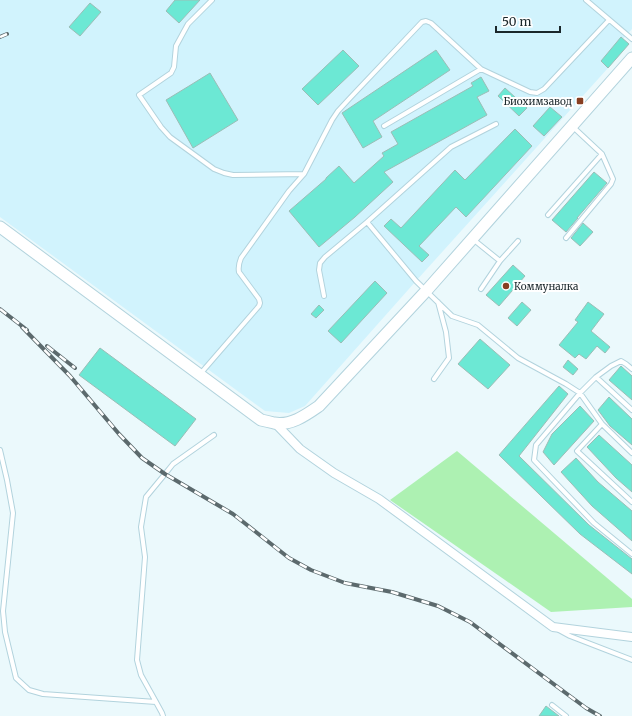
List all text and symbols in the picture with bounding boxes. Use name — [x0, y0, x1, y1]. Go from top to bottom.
scale bar — [496, 8, 560, 34]
text: 50 m — [502, 14, 531, 29]
place label: Биохимзавод — [503, 95, 572, 108]
marker: Биохимзавод — [575, 96, 585, 106]
place label: Коммуналка — [514, 280, 579, 293]
marker: Коммуналка — [501, 281, 511, 291]

